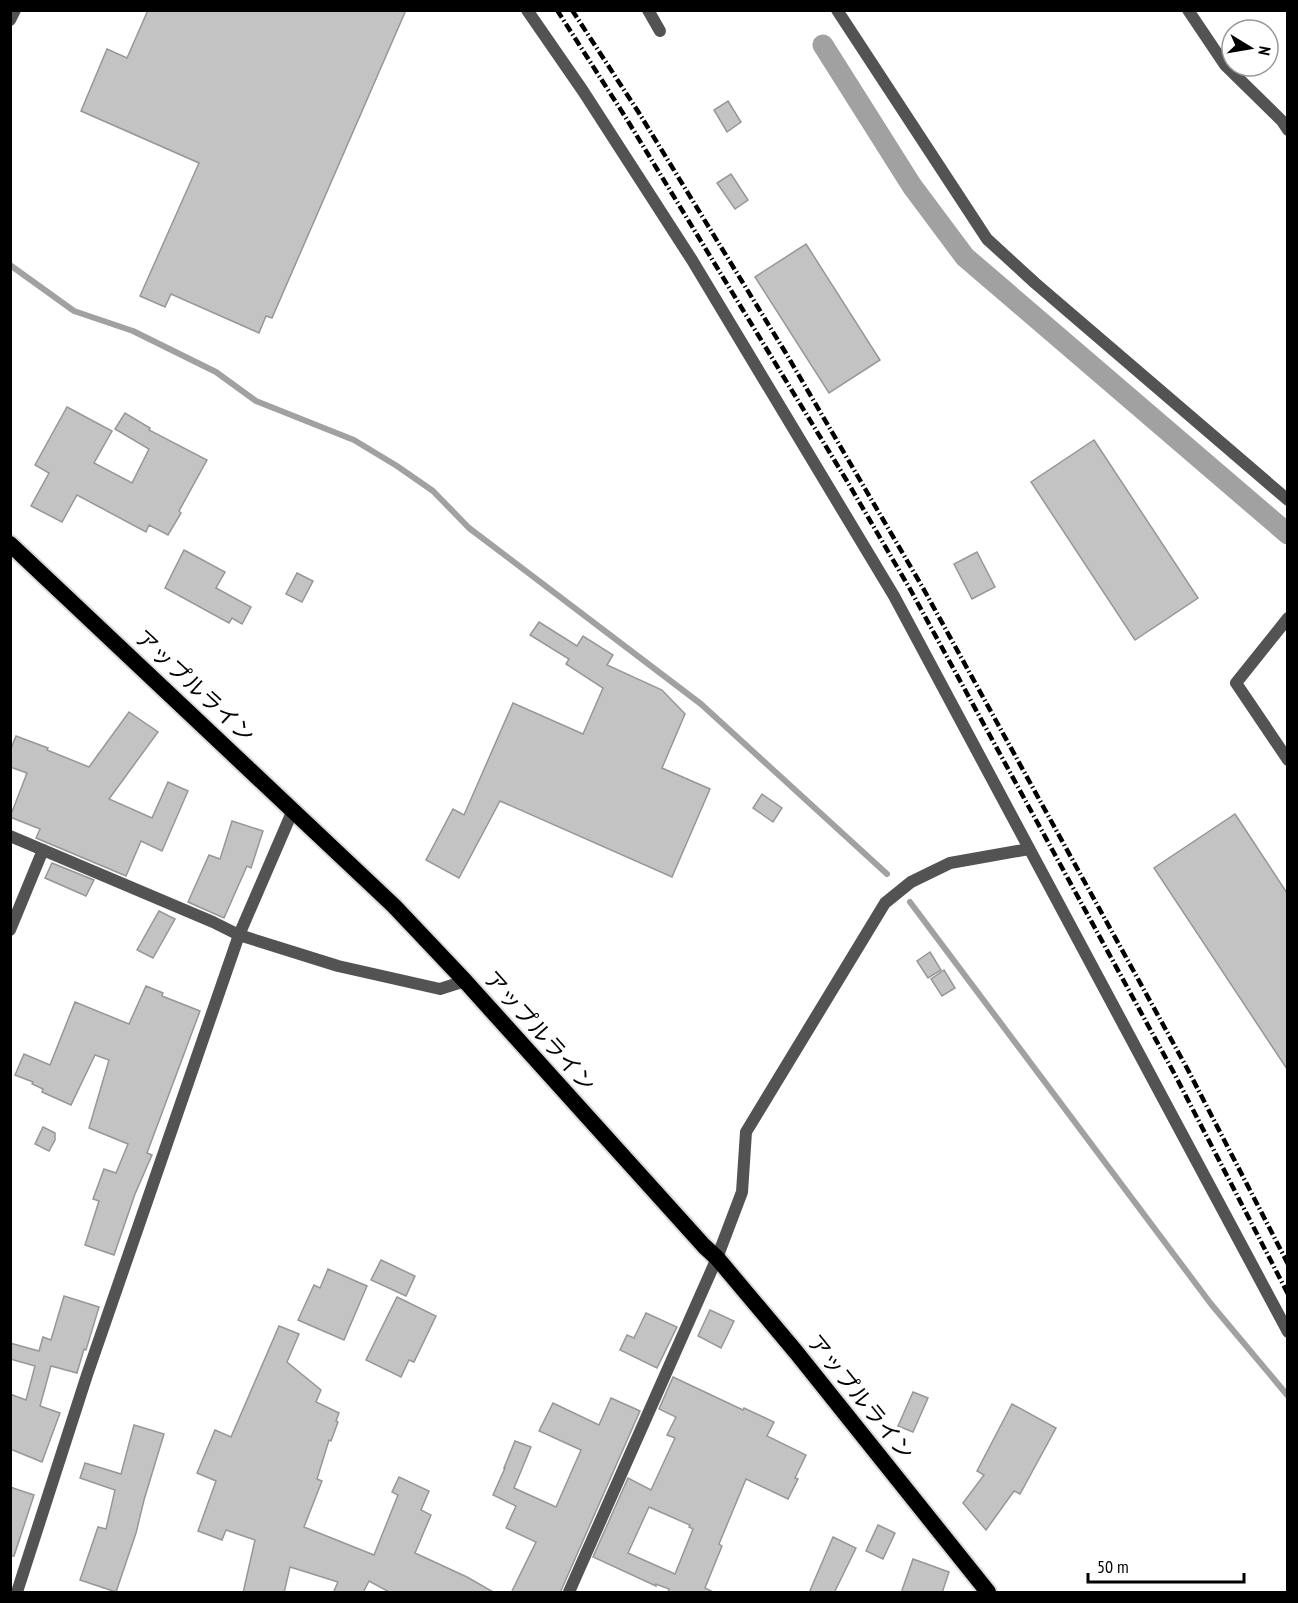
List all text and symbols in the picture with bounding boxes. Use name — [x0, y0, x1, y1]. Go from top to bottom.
north arrow — [1220, 18, 1280, 78]
text: N — [1254, 45, 1275, 57]
street label: アップルライン — [129, 623, 261, 749]
street label: アップルライン — [478, 964, 602, 1098]
street label: アップルライン — [802, 1328, 920, 1466]
scale bar — [1088, 1546, 1244, 1584]
text: 50 m — [1097, 1555, 1129, 1578]

